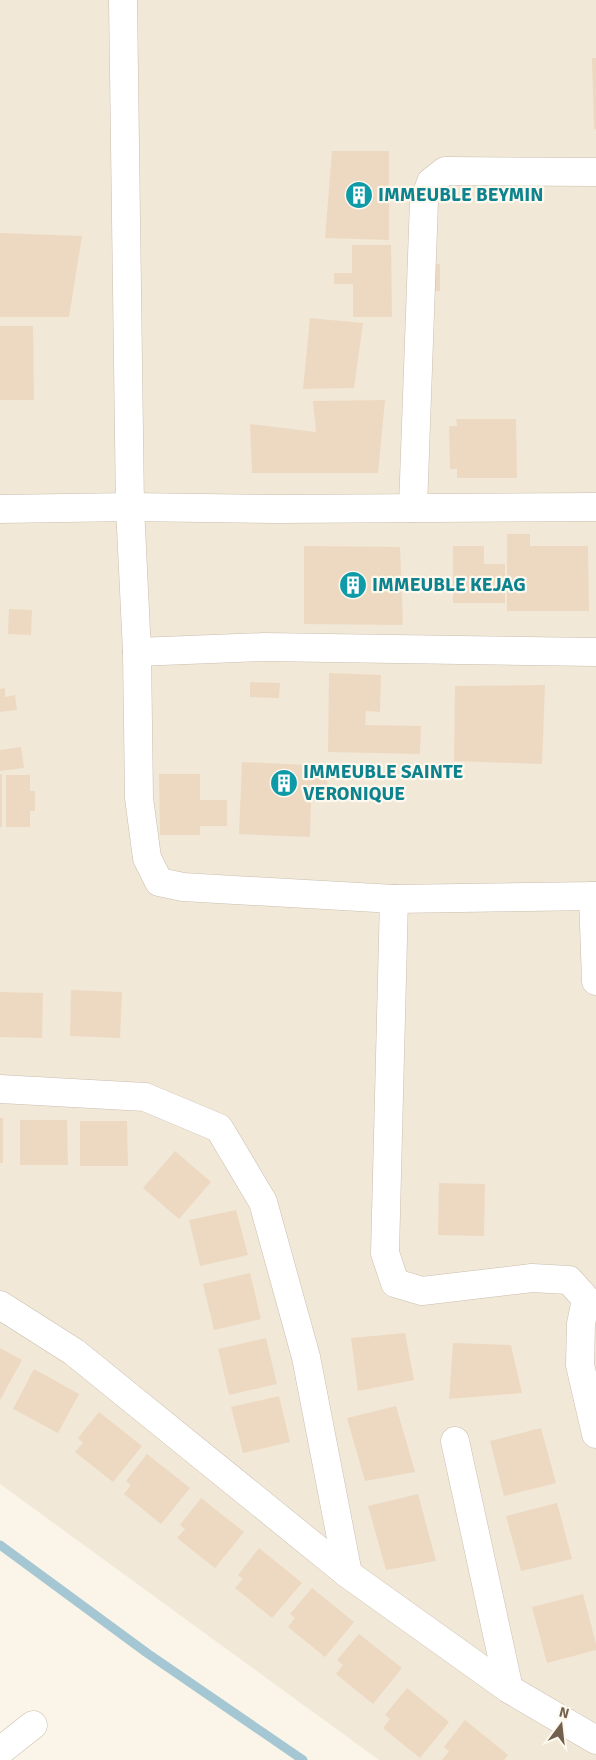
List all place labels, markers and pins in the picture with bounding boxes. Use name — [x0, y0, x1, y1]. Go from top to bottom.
building icon: IMMEUBLE BEYMIN — [344, 180, 374, 210]
place label: IMMEUBLE BEYMIN — [378, 183, 544, 207]
building icon: IMMEUBLE KEJAG — [338, 570, 368, 600]
place label: IMMEUBLE KEJAG — [372, 573, 526, 597]
place label: IMMEUBLE SAINTE VERONIQUE — [303, 760, 464, 806]
building icon: IMMEUBLE SAINTE VERONIQUE — [269, 768, 299, 798]

